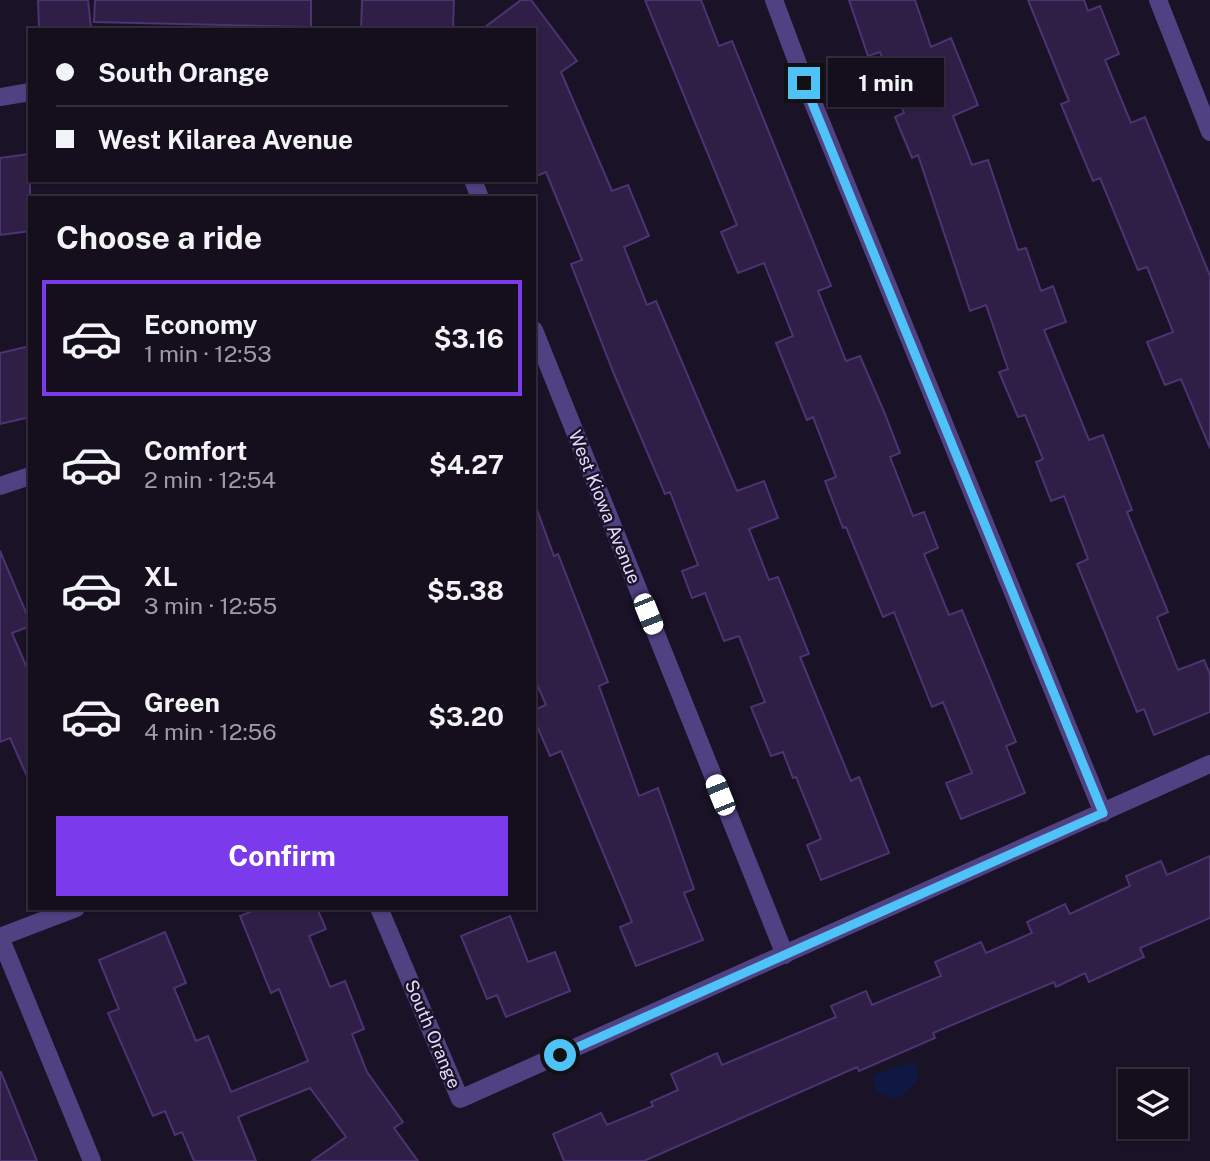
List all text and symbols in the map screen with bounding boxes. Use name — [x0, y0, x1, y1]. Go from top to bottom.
text: South Orange — [98, 57, 269, 88]
callout: 1 min — [828, 58, 944, 108]
route end — [788, 67, 820, 99]
text: 1 min — [858, 69, 914, 96]
text: West Kilarea Avenue — [98, 124, 353, 155]
text: Choose a ride — [56, 219, 262, 256]
icon: car — [60, 307, 123, 370]
text: Economy — [144, 309, 257, 340]
text: $3.16 — [434, 323, 504, 354]
text: 1 min · 12:53 — [144, 340, 272, 367]
street label: West Kiowa Avenue — [565, 427, 645, 587]
icon: car — [60, 433, 123, 496]
text: Comfort — [144, 435, 247, 466]
text: $4.27 — [429, 449, 504, 480]
text: 2 min · 12:54 — [144, 466, 276, 493]
icon: car — [60, 559, 123, 622]
text: XL — [144, 561, 178, 592]
text: $5.38 — [427, 575, 504, 606]
car — [631, 591, 666, 637]
text: 3 min · 12:55 — [144, 592, 277, 619]
icon: car — [60, 685, 123, 748]
text: Green — [144, 687, 220, 718]
text: $3.20 — [428, 701, 504, 732]
text: 4 min · 12:56 — [144, 718, 277, 745]
car — [703, 772, 738, 818]
button: Confirm — [56, 816, 508, 896]
street label: South Orange — [401, 977, 465, 1091]
route start — [544, 1039, 576, 1071]
map controls — [1118, 1069, 1188, 1139]
button: layers — [1118, 1069, 1188, 1139]

